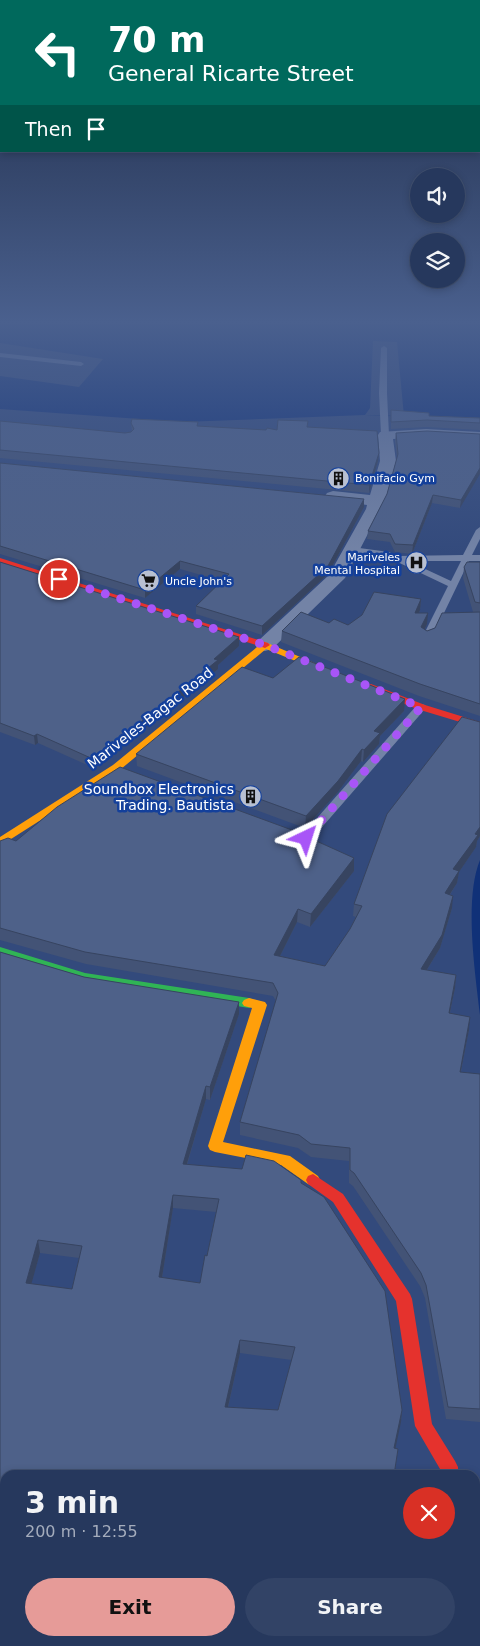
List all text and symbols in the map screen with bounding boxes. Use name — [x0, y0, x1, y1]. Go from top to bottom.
icon: left — [25, 20, 90, 85]
text: 70 m — [108, 20, 205, 60]
text: General Ricarte Street — [108, 61, 354, 86]
icon: arrive — [82, 115, 110, 143]
text: Then — [25, 118, 72, 140]
map controls — [410, 168, 465, 288]
button: sound — [410, 168, 465, 223]
button: layers — [410, 233, 465, 288]
building icon: Bonifacio Gym — [327, 466, 351, 490]
place label: Bonifacio Gym — [355, 472, 435, 485]
place label: Mariveles Mental Hospital — [314, 551, 400, 577]
hospital icon: Mariveles Mental Hospital — [404, 551, 428, 575]
pin — [38, 558, 80, 600]
icon: arrive — [45, 565, 73, 593]
supermarket icon: Uncle John's — [137, 569, 161, 593]
place label: Uncle John's — [165, 575, 232, 588]
street label: Mariveles-Bagac Road — [84, 664, 216, 772]
place label: Soundbox Electronics Trading. Bautista — [84, 781, 234, 813]
building icon: Soundbox Electronics Trading. Bautista — [238, 785, 262, 809]
position arrow — [279, 811, 331, 863]
text: 3 min — [25, 1485, 119, 1520]
button: close — [403, 1487, 455, 1539]
text: 200 m · 12:55 — [25, 1522, 138, 1541]
button: Exit — [25, 1578, 235, 1636]
button: Share — [245, 1578, 455, 1636]

